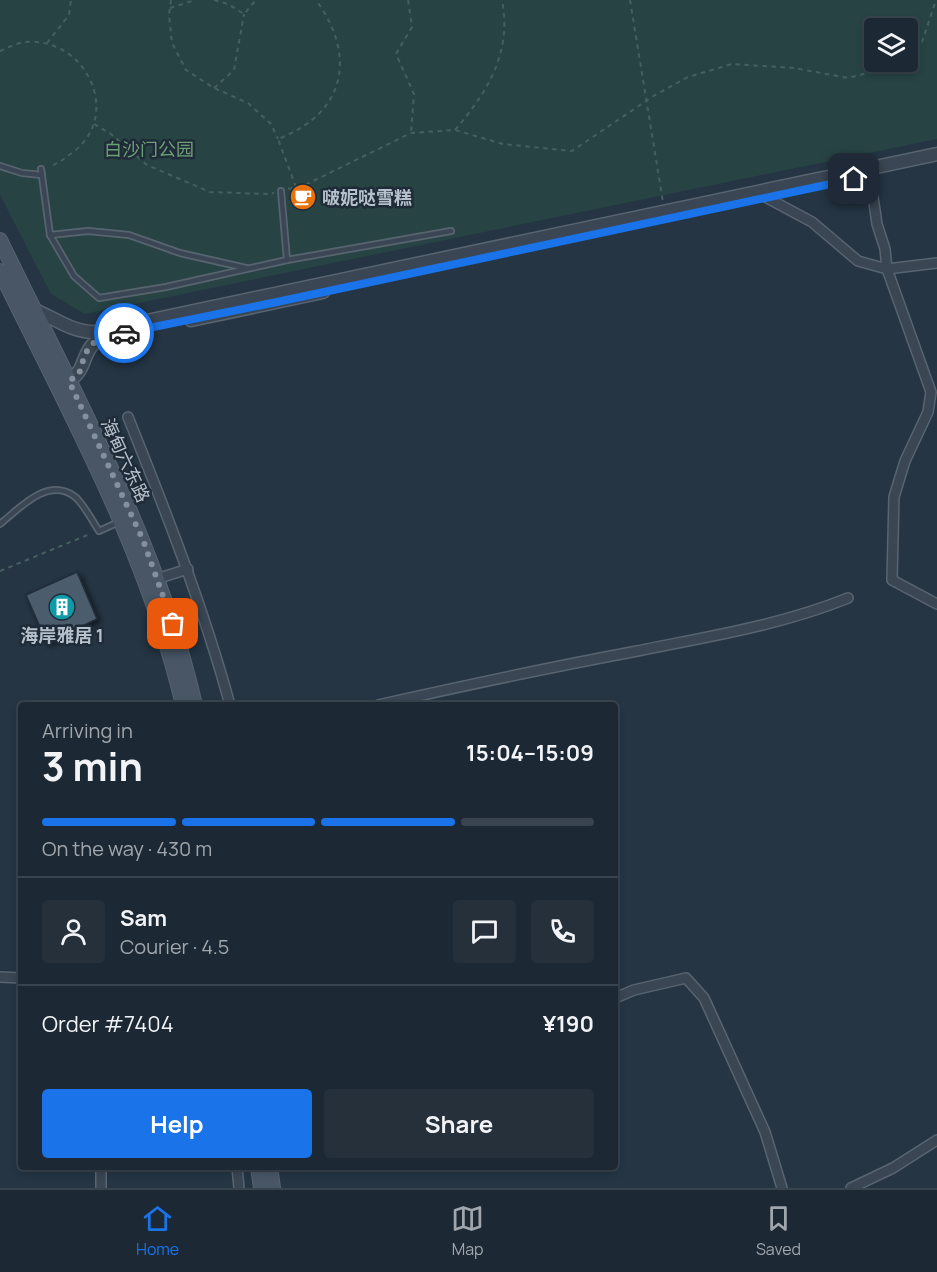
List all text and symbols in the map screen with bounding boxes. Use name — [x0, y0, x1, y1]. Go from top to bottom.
map controls — [864, 18, 918, 72]
button: layers — [864, 18, 918, 72]
park label: 白沙门公园 — [104, 137, 194, 161]
pin — [828, 153, 879, 204]
icon: home — [837, 162, 870, 195]
cafe icon: 啵妮哒雪糕 — [288, 182, 318, 212]
place label: 啵妮哒雪糕 — [322, 185, 412, 209]
courier — [94, 303, 154, 363]
icon: car — [108, 317, 141, 350]
street label: 海甸六东路 — [96, 414, 156, 506]
building icon: 海岸雅居 1 — [47, 592, 77, 622]
pin — [147, 598, 198, 649]
icon: bag — [156, 607, 189, 640]
place label: 海岸雅居 1 — [20, 623, 104, 647]
text: Arriving in — [42, 717, 133, 744]
text: 15:04–15:09 — [466, 738, 594, 768]
text: 3 min — [42, 739, 143, 793]
text: On the way · 430 m — [42, 835, 212, 862]
button: person — [42, 900, 105, 963]
button: chat — [453, 900, 516, 963]
button: phone — [531, 900, 594, 963]
text: Sam — [120, 903, 167, 933]
text: Courier · 4.5 — [120, 933, 229, 960]
text: Order #7404 — [42, 1009, 174, 1039]
text: ¥190 — [543, 1009, 594, 1039]
button: Help — [42, 1089, 312, 1158]
button: Share — [324, 1089, 594, 1158]
tab: Home — [136, 1202, 179, 1260]
tab: Map — [451, 1202, 484, 1260]
tab: Saved — [756, 1202, 801, 1260]

